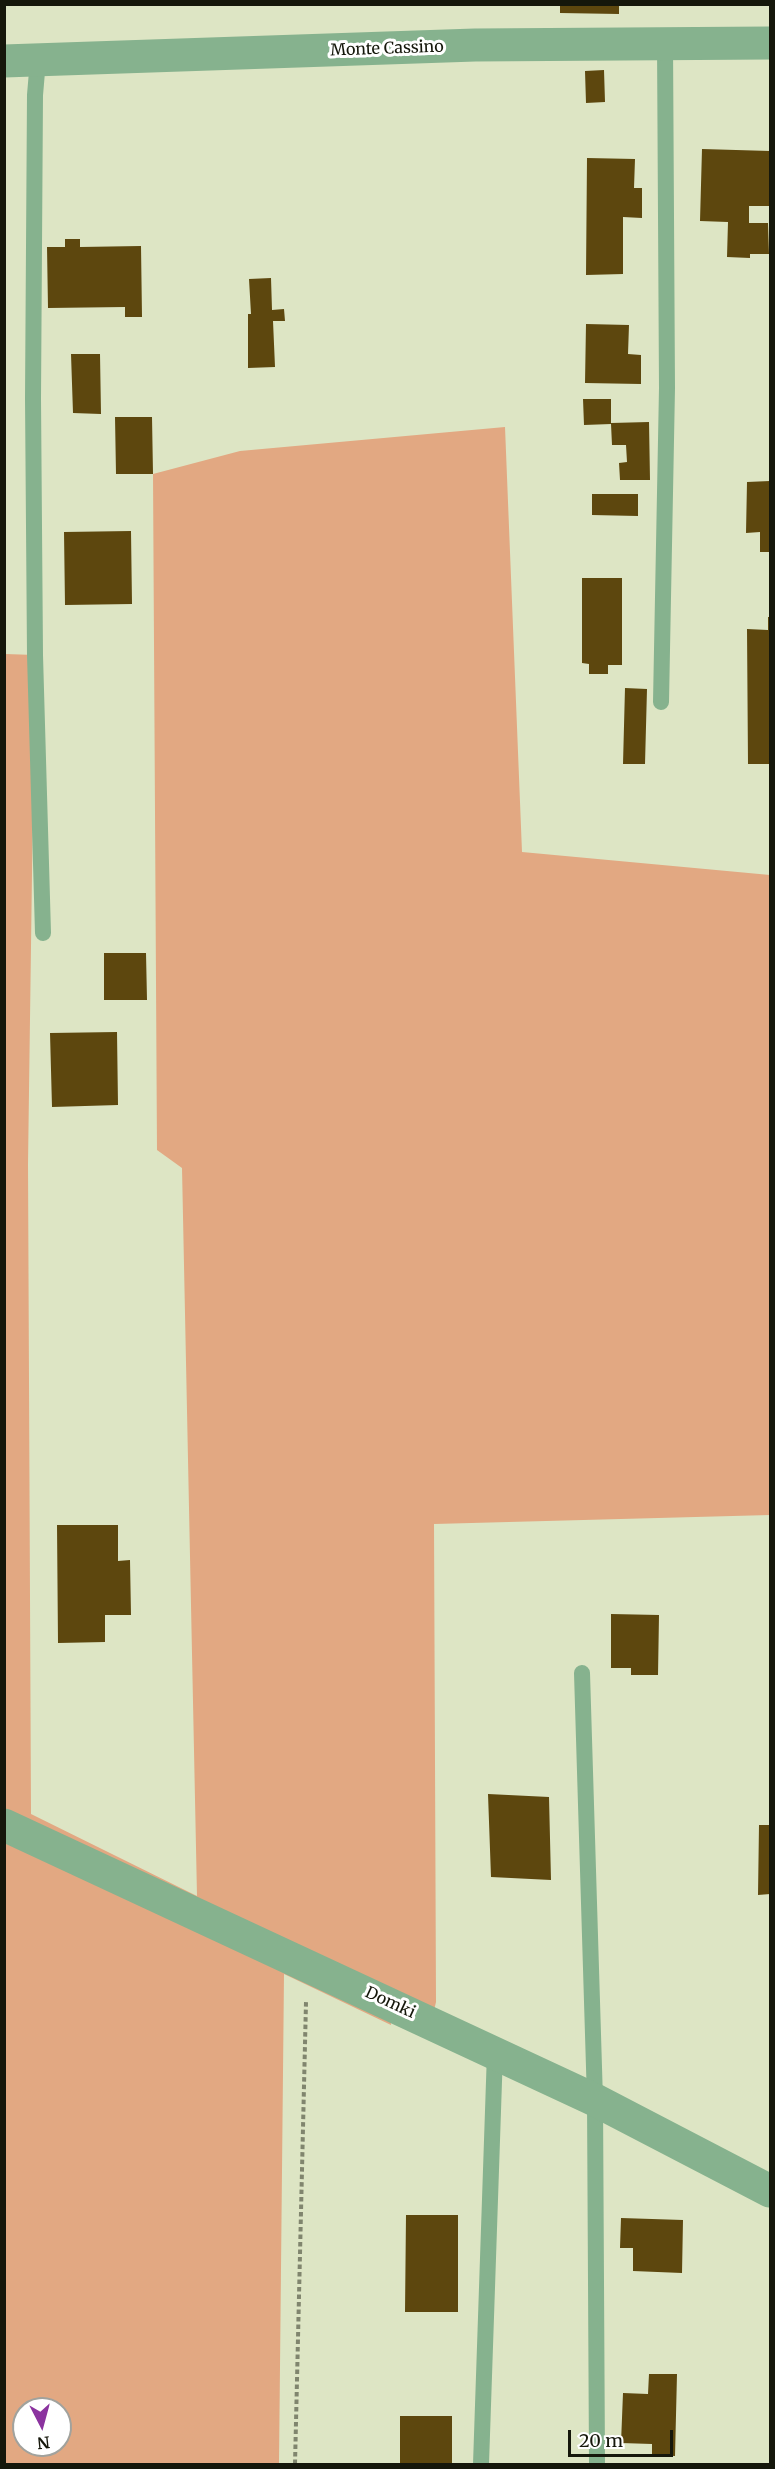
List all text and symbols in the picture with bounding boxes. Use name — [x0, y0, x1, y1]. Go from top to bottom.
street label: Monte Cassino — [330, 37, 444, 61]
street label: Domki — [362, 1983, 418, 2023]
north arrow — [12, 2397, 72, 2457]
scale bar — [571, 2418, 676, 2456]
text: 20 m — [579, 2429, 623, 2452]
text: N — [36, 2432, 51, 2454]

